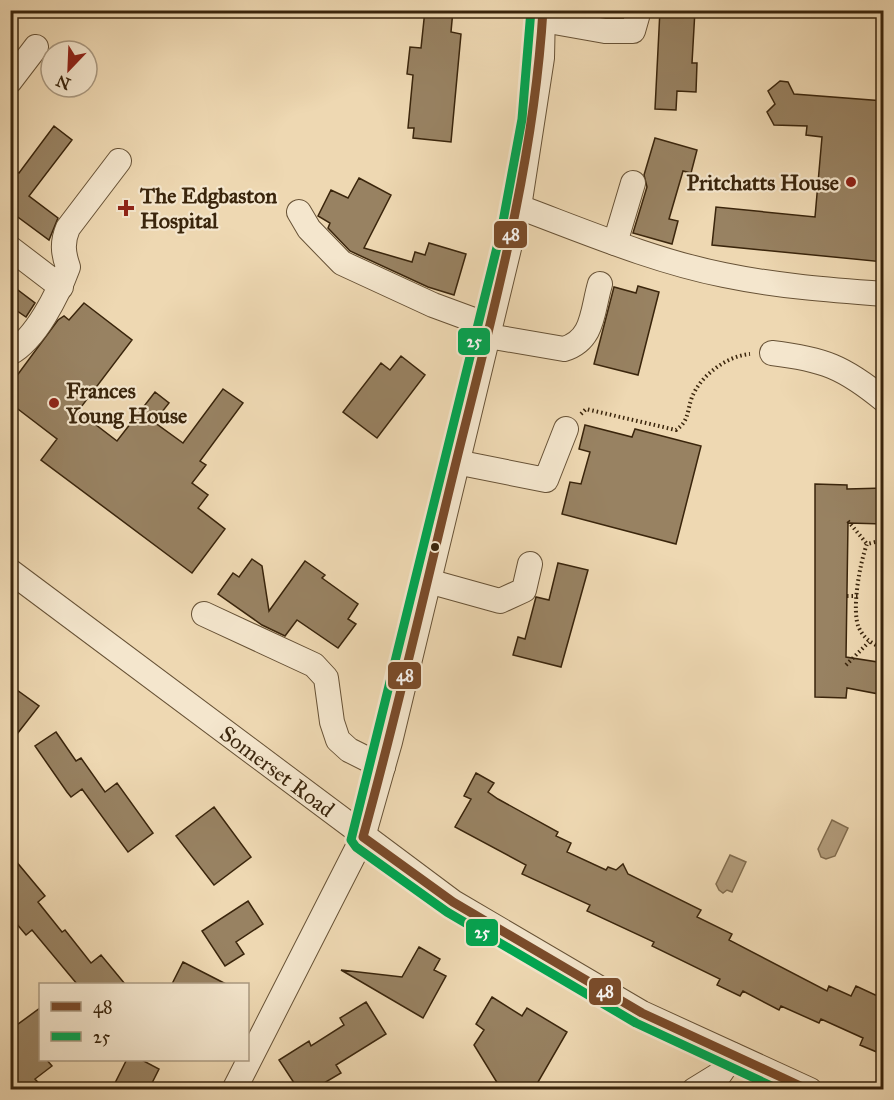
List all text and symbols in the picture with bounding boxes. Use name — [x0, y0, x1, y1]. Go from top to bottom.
north arrow — [39, 39, 99, 99]
text: N — [53, 71, 73, 94]
place label: Pritchatts House — [686, 169, 839, 196]
marker: Pritchatts House — [844, 175, 858, 189]
place label: The Edgbaston Hospital — [139, 182, 277, 234]
marker: The Edgbaston Hospital — [117, 199, 135, 217]
line badge: 48 — [493, 220, 528, 249]
text: 48 — [502, 225, 520, 245]
line badge: 25 — [457, 327, 491, 356]
text: 25 — [466, 332, 482, 351]
place label: Frances Young House — [65, 377, 187, 429]
marker: Frances Young House — [47, 396, 61, 410]
unlabelled marker — [429, 541, 441, 553]
line badge: 48 — [387, 661, 422, 690]
text: 48 — [396, 666, 414, 686]
street label: Somerset Road — [215, 719, 340, 823]
line badge: 25 — [465, 918, 499, 947]
text: 25 — [474, 923, 490, 942]
line badge: 48 — [588, 977, 622, 1006]
text: 48 — [596, 982, 614, 1002]
legend — [39, 983, 249, 1061]
text: 48 — [93, 996, 113, 1018]
text: 25 — [93, 1026, 111, 1048]

